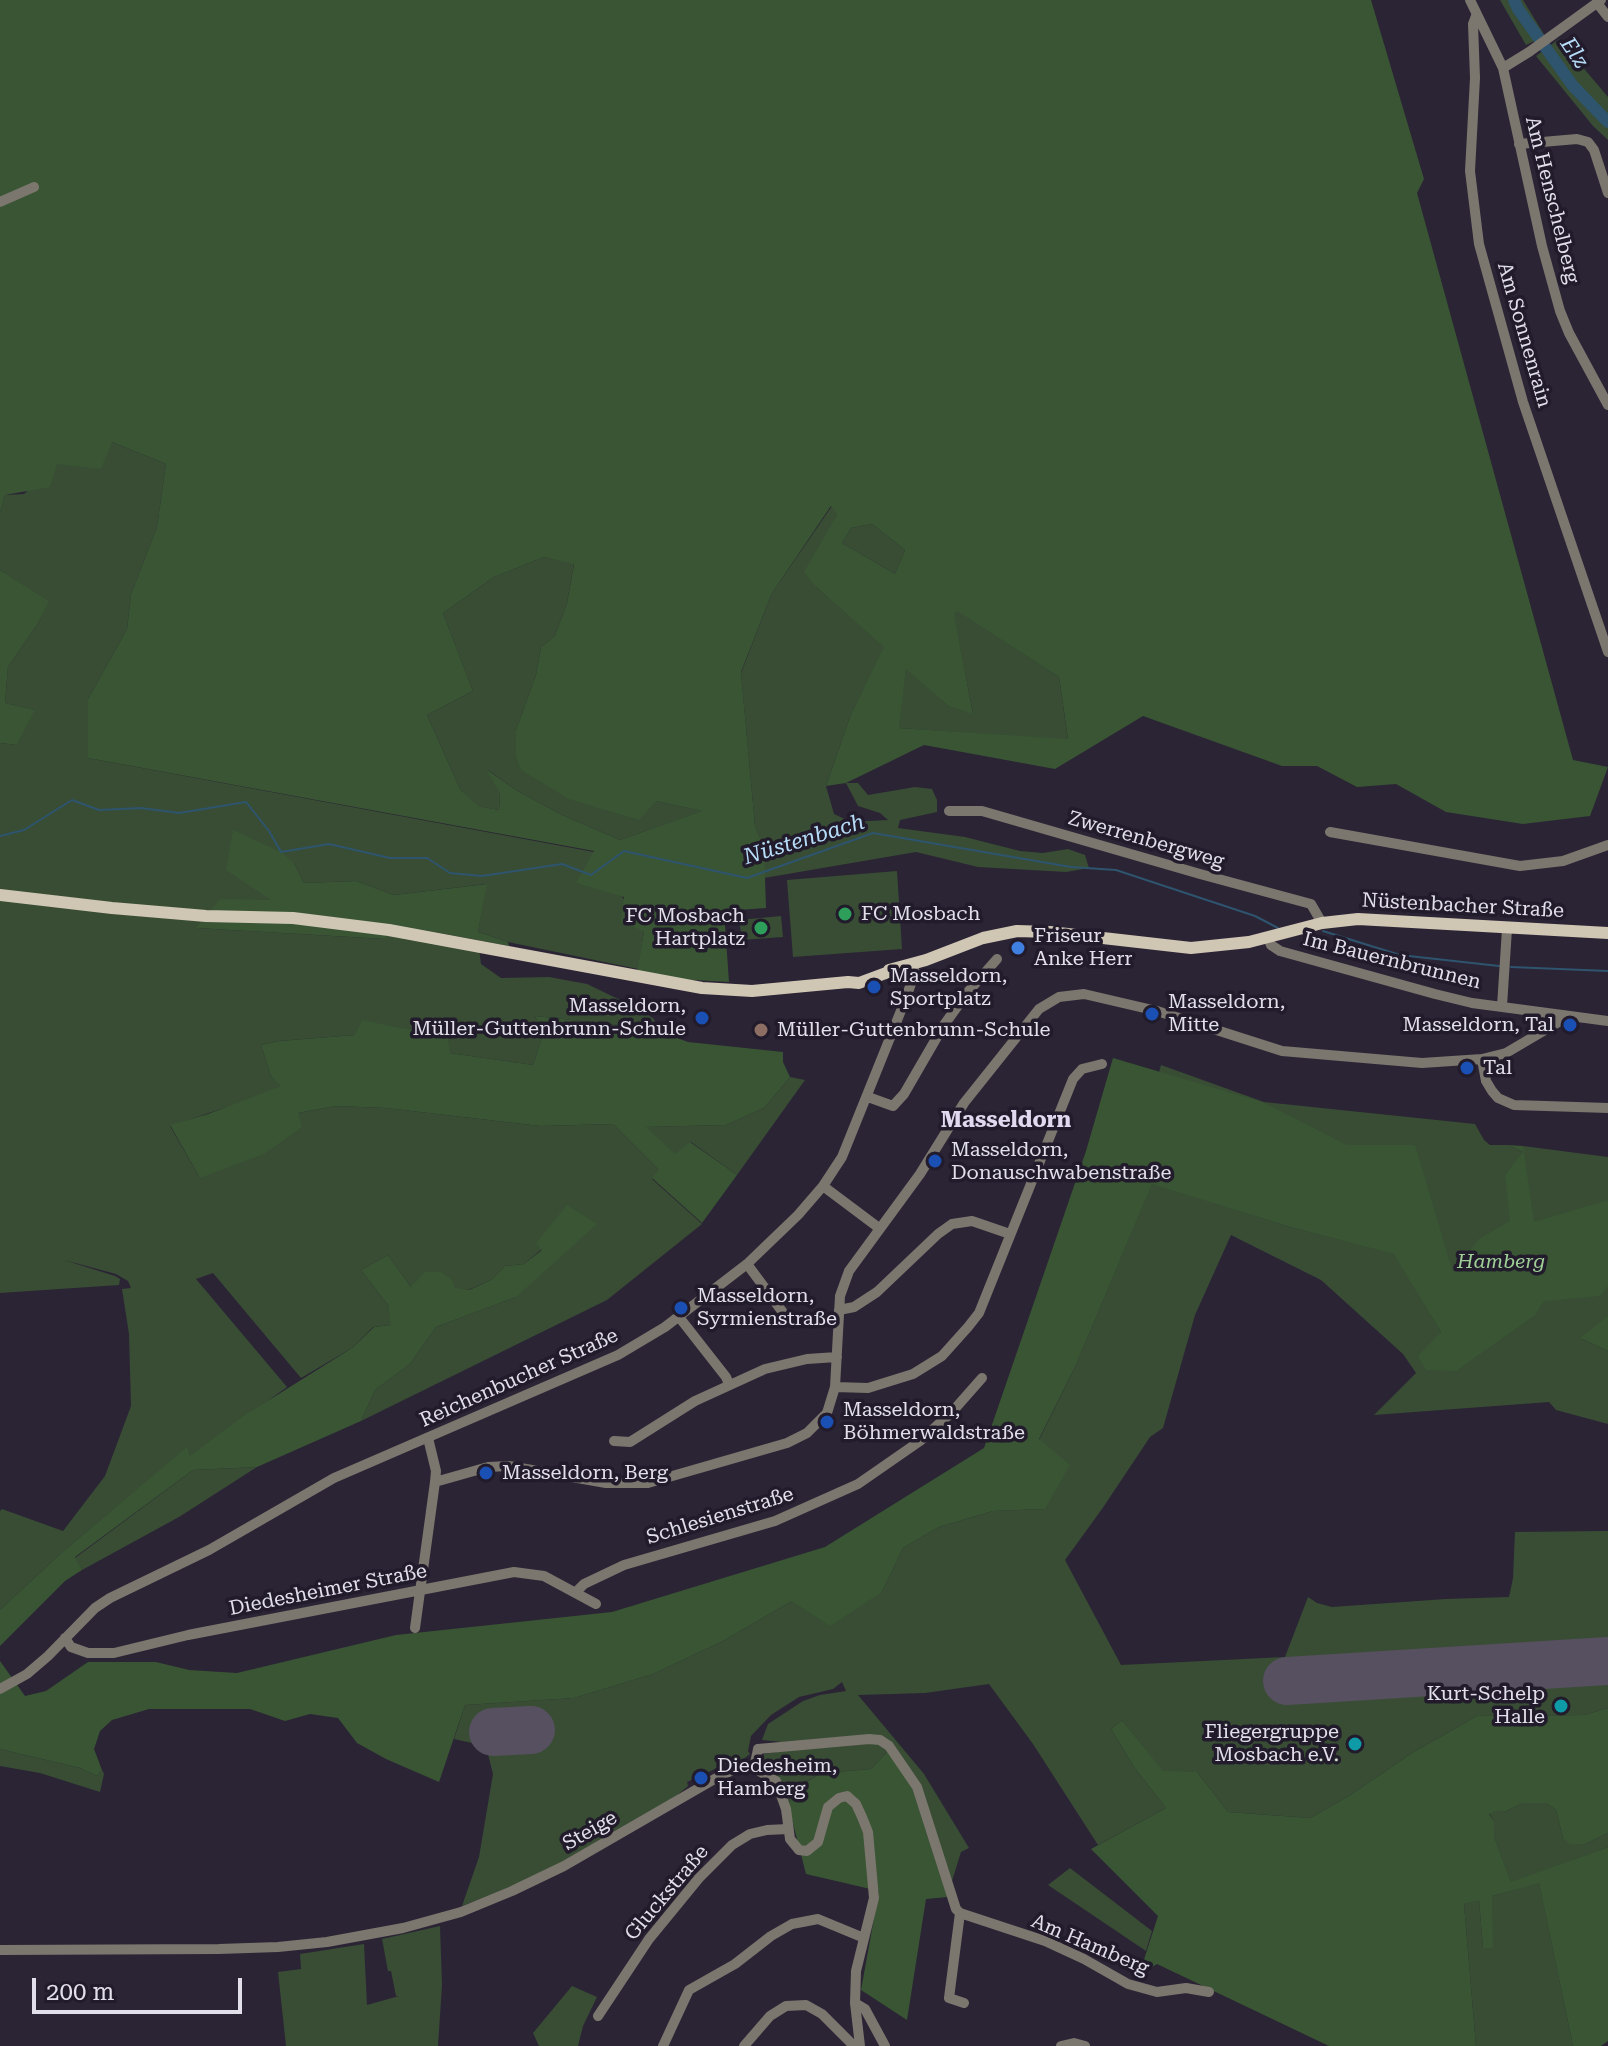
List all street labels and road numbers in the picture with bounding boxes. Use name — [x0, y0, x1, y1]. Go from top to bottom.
street label: Am Henschelberg — [1520, 114, 1584, 286]
street label: Am Sonnenrain — [1492, 260, 1556, 410]
street label: Zwerrenbergweg — [1065, 806, 1227, 874]
street label: Nüstenbacher Straße — [1361, 889, 1565, 923]
street label: Im Bauernbrunnen — [1301, 927, 1483, 995]
street label: Reichenbucher Straße — [416, 1323, 622, 1433]
street label: Schlesienstraße — [643, 1482, 797, 1550]
street label: Diedesheimer Straße — [227, 1559, 429, 1621]
street label: Steige — [559, 1806, 621, 1856]
street label: Gluckstraße — [620, 1840, 714, 1946]
street label: Am Hamberg — [1027, 1909, 1153, 1981]

